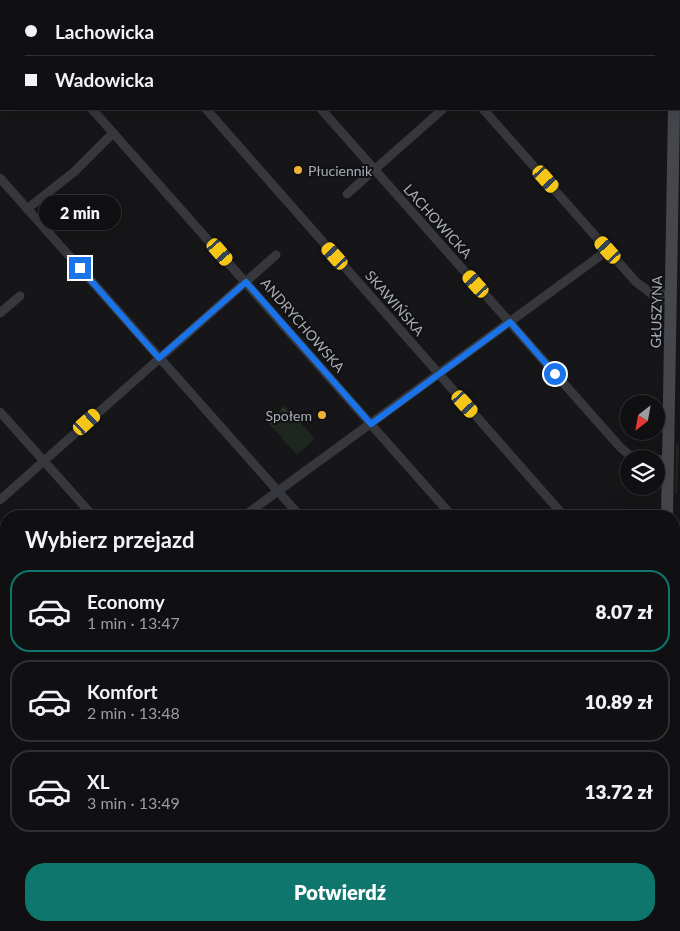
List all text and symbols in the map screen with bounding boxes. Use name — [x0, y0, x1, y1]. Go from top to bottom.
text: Lachowicka — [55, 20, 154, 43]
text: Wadowicka — [55, 68, 154, 91]
place label: Płuciennik — [308, 162, 373, 179]
car — [530, 163, 561, 195]
marker: Płuciennik — [292, 164, 304, 176]
street label: LACHOWICKA — [400, 180, 476, 262]
callout: 2 min — [39, 196, 121, 230]
text: 2 min — [60, 203, 100, 222]
car — [592, 234, 623, 266]
car — [204, 236, 235, 268]
car — [319, 240, 350, 272]
route end — [69, 257, 91, 279]
street label: SKAWIŃSKA — [362, 267, 428, 340]
car — [460, 268, 491, 300]
street label: ANDRYCHOWSKA — [257, 274, 349, 376]
street label: GŁUSZYNA — [647, 275, 665, 348]
route start — [544, 363, 566, 385]
car — [449, 388, 480, 420]
north arrow — [620, 395, 665, 440]
map controls — [620, 395, 665, 495]
car — [70, 406, 103, 438]
place label: Społem — [266, 407, 312, 424]
marker: Społem — [316, 409, 328, 421]
button: layers — [620, 450, 665, 495]
text: Wybierz przejazd — [25, 526, 194, 553]
icon: car — [27, 589, 72, 634]
text: Economy — [87, 590, 165, 613]
text: 8.07 zł — [596, 600, 653, 623]
text: 1 min · 13:47 — [87, 613, 180, 632]
icon: car — [27, 679, 72, 724]
text: Komfort — [87, 680, 158, 703]
text: 10.89 zł — [585, 690, 653, 713]
text: 2 min · 13:48 — [87, 703, 180, 722]
icon: car — [27, 769, 72, 814]
text: XL — [87, 770, 110, 793]
text: 13.72 zł — [585, 780, 653, 803]
text: 3 min · 13:49 — [87, 793, 180, 812]
button: Potwierdź — [25, 863, 655, 921]

